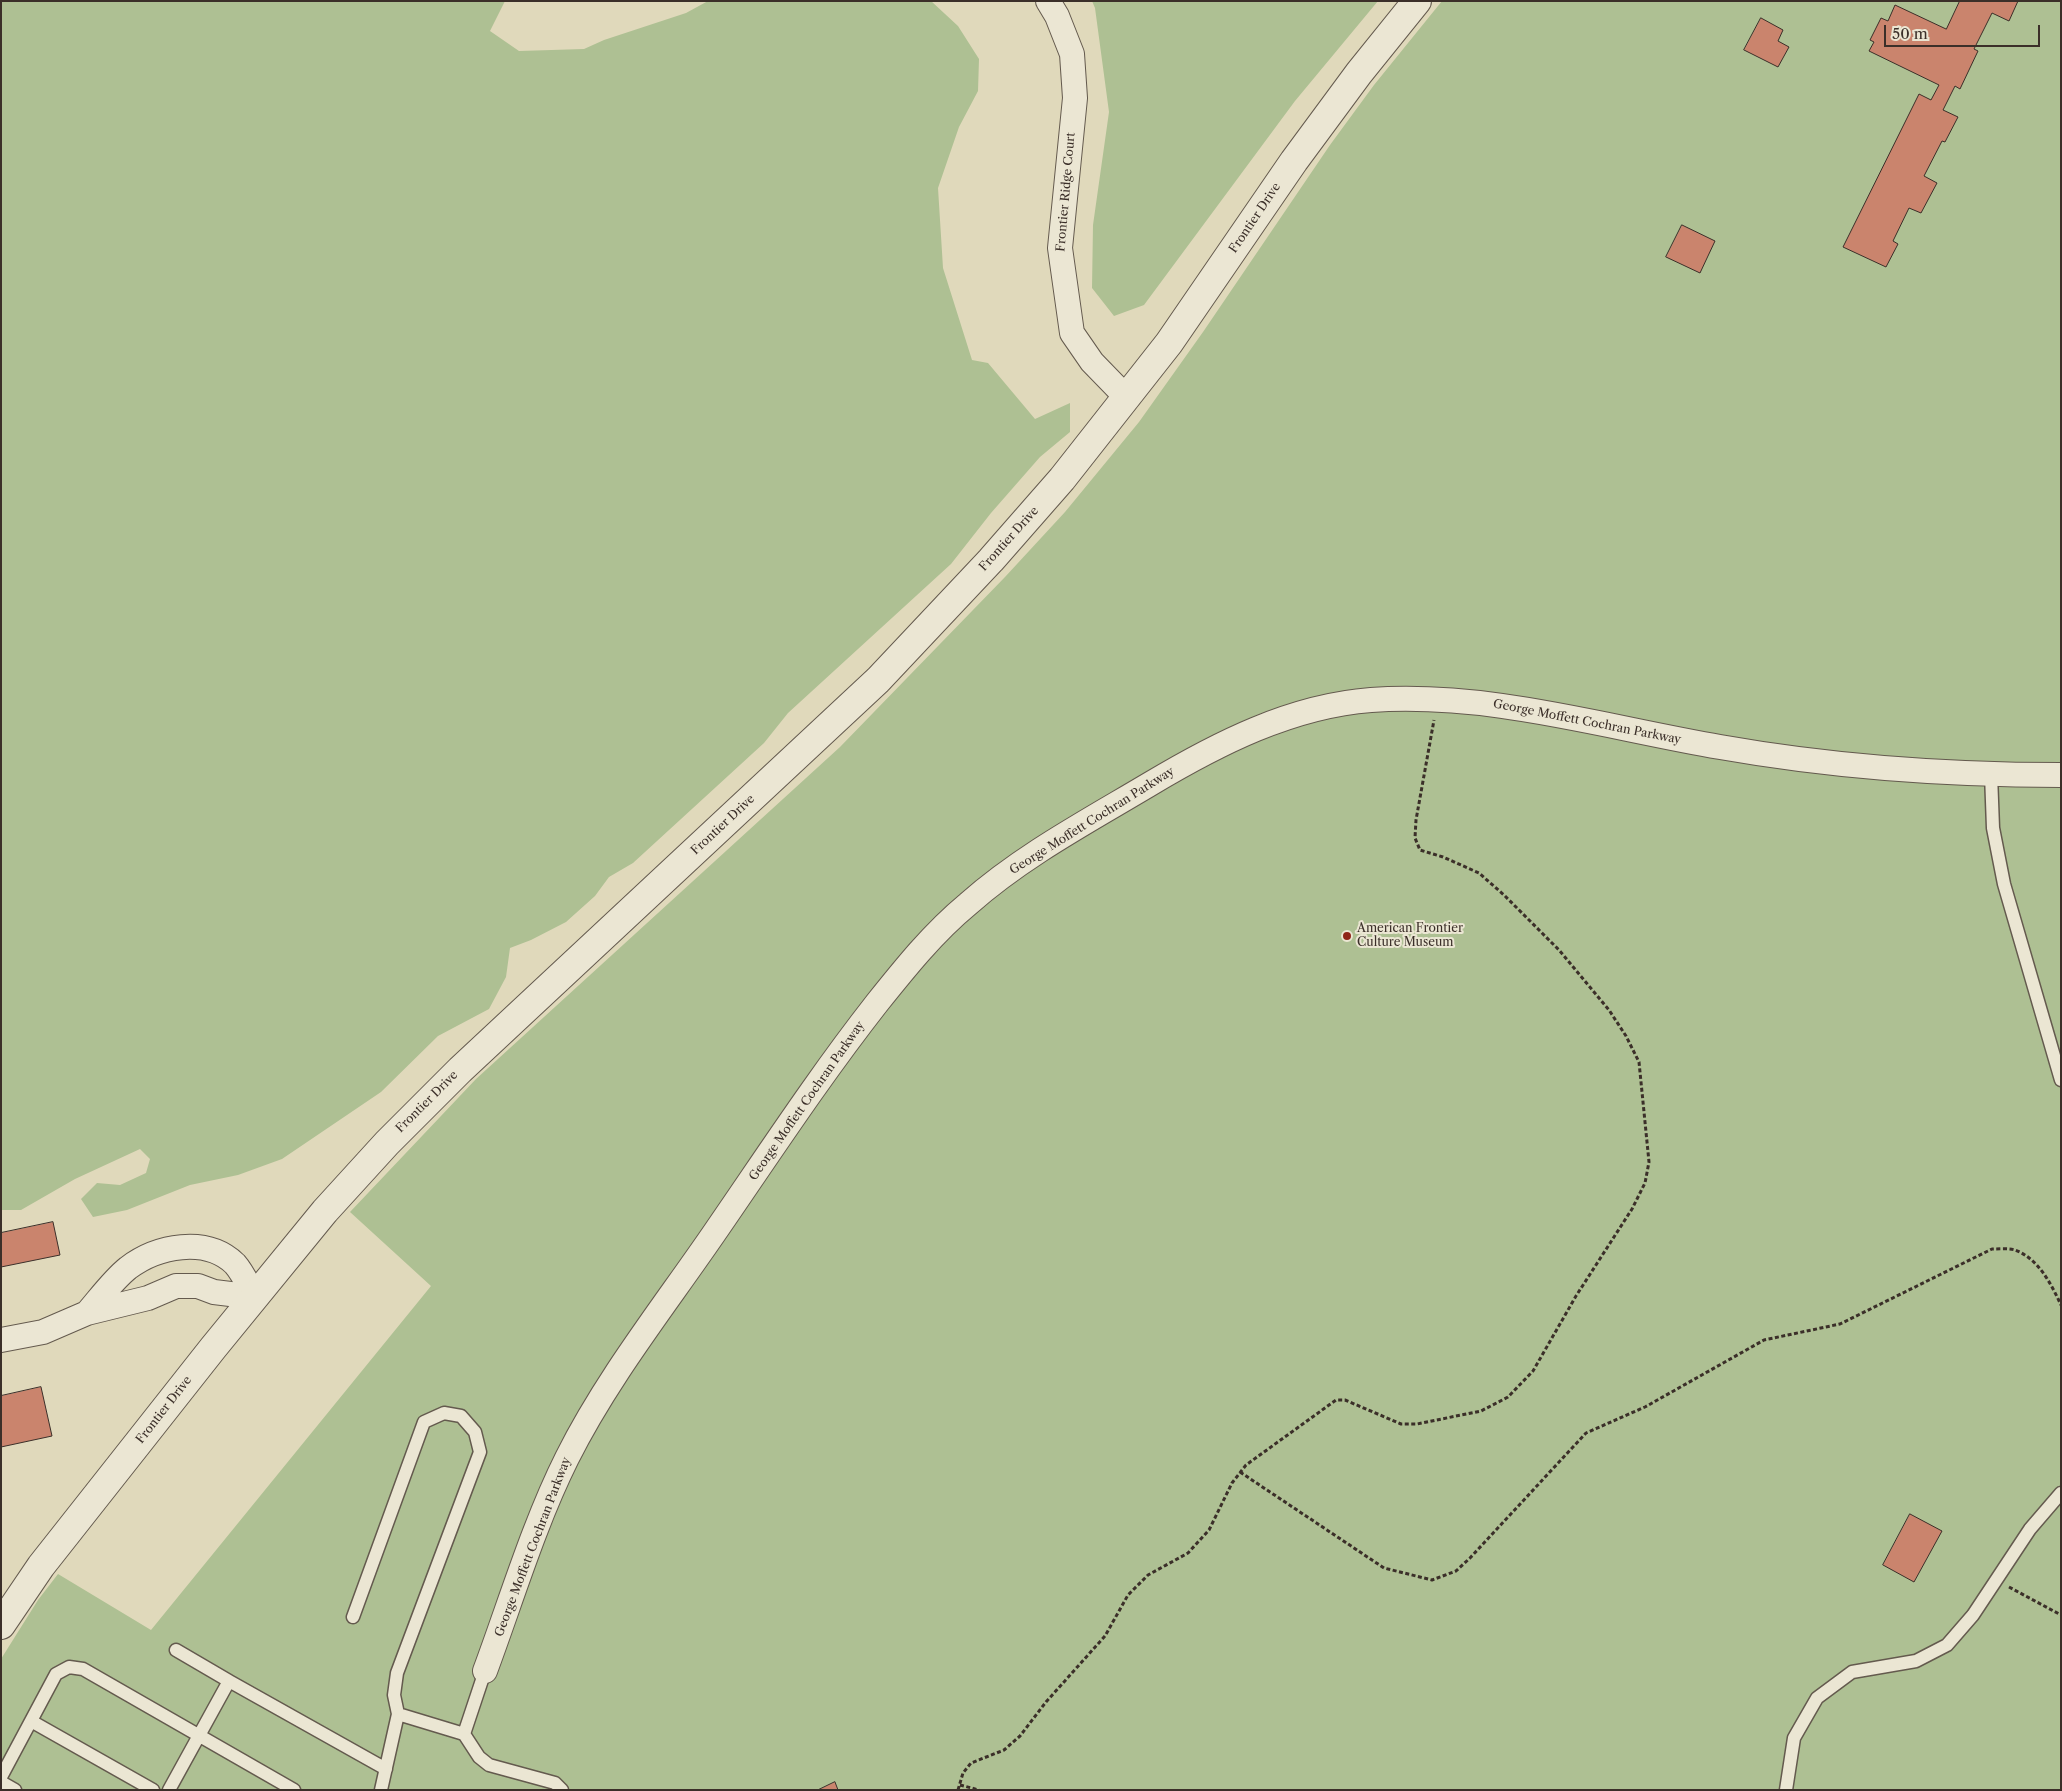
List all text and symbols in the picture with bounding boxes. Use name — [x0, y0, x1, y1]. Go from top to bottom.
scale bar — [1887, 15, 2043, 47]
text: 50 m — [1892, 24, 1928, 43]
street label: Frontier Ridge Court — [1054, 132, 1078, 252]
street label: Frontier Drive — [1226, 180, 1284, 256]
street label: Frontier Drive — [976, 504, 1042, 574]
street label: George Moffett Cochran Parkway — [1492, 697, 1682, 747]
street label: George Moffett Cochran Parkway — [1007, 764, 1177, 878]
street label: Frontier Drive — [688, 792, 758, 858]
place label: American Frontier Culture Museum — [1357, 922, 1463, 950]
marker: American Frontier Culture Museum — [1341, 930, 1353, 942]
street label: George Moffett Cochran Parkway — [746, 1019, 868, 1183]
street label: Frontier Drive — [393, 1068, 461, 1136]
street label: Frontier Drive — [133, 1373, 195, 1447]
street label: George Moffett Cochran Parkway — [492, 1455, 574, 1639]

